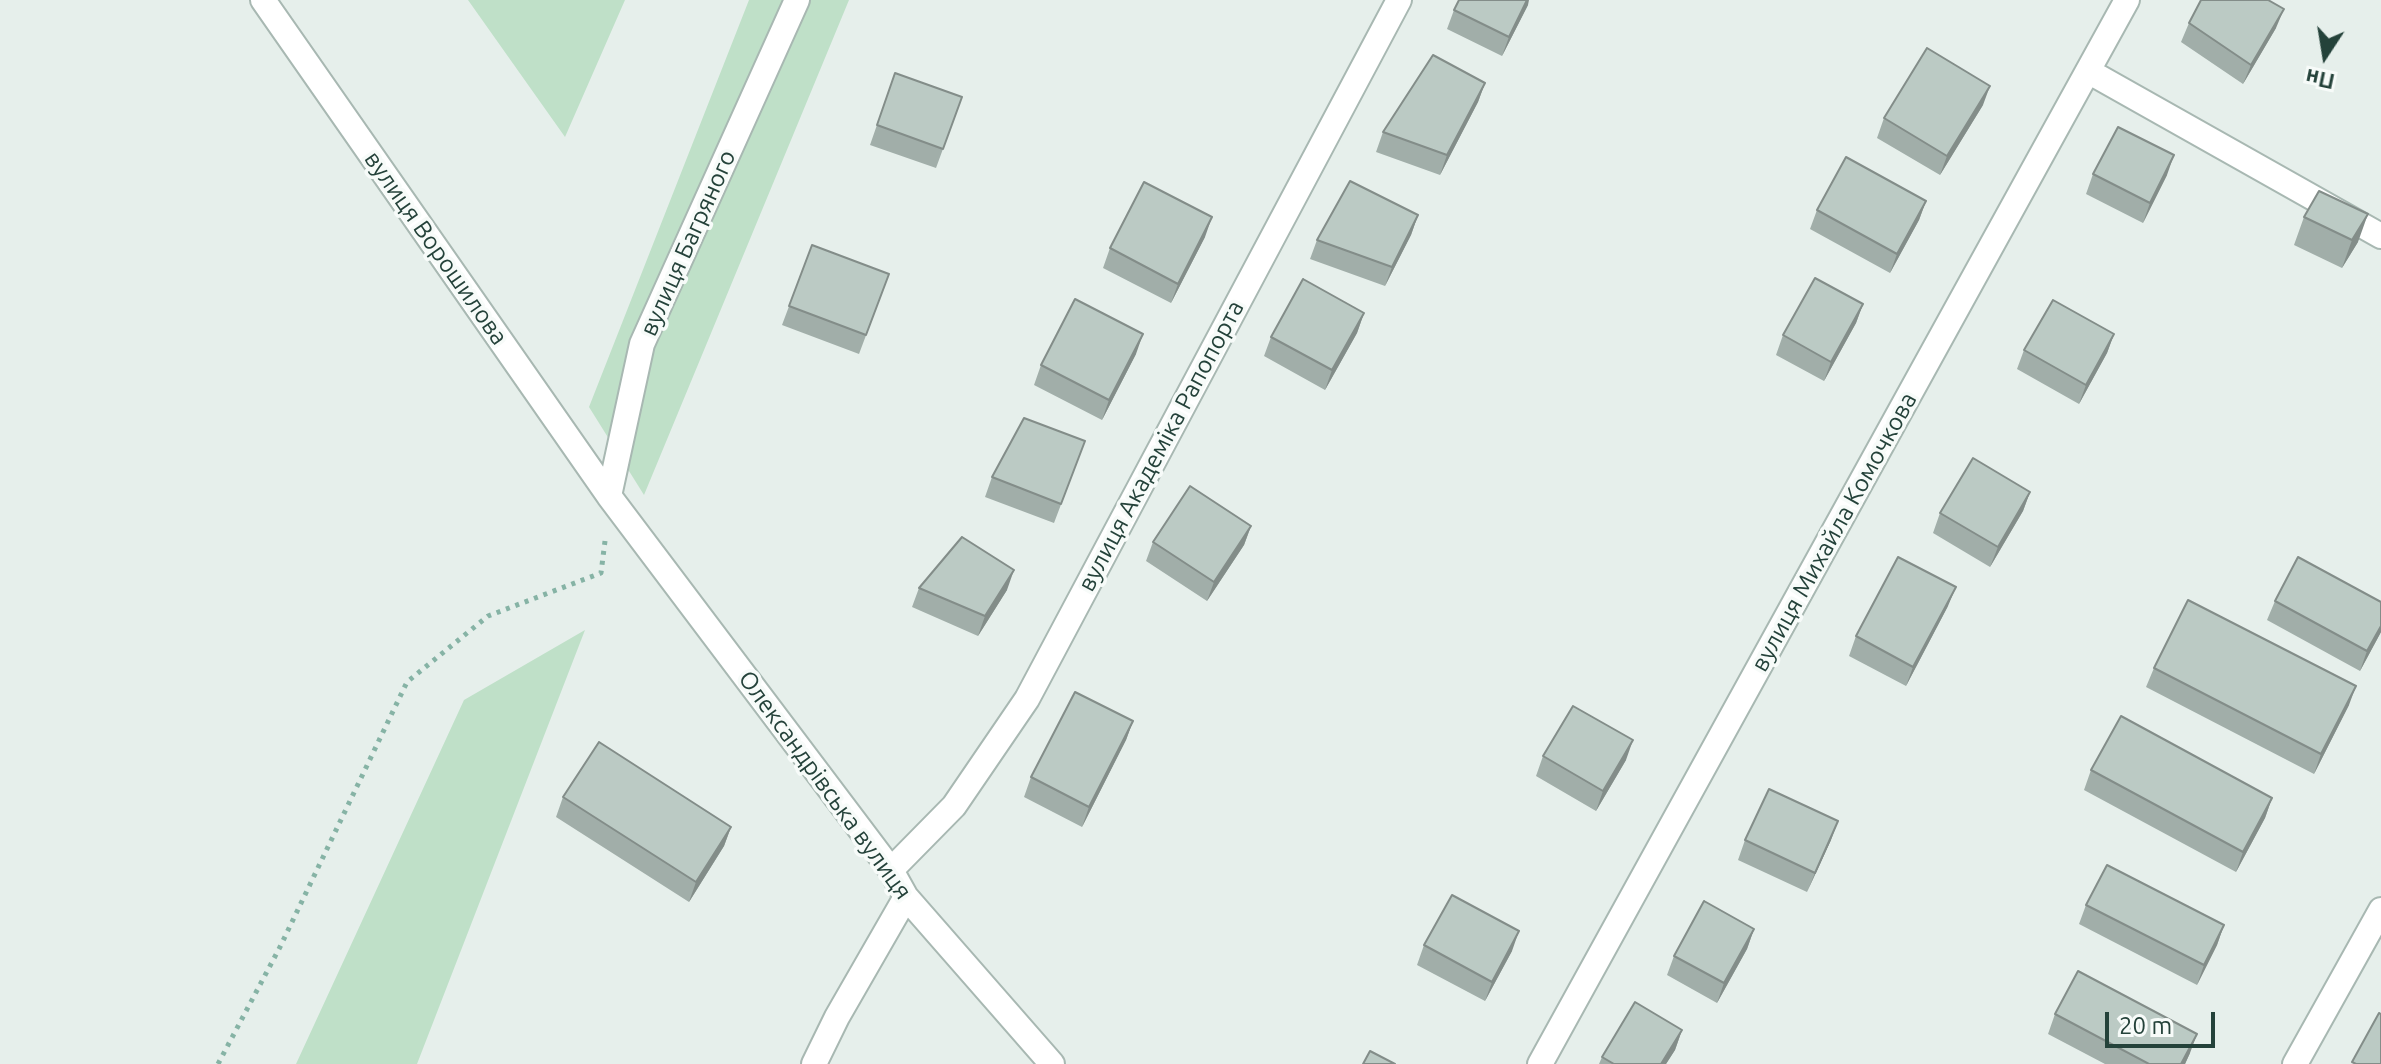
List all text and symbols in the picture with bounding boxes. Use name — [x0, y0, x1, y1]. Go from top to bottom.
north arrow — [2285, 16, 2365, 96]
text: Пн — [2303, 65, 2337, 95]
street label: вулиця Ворошилова — [358, 146, 514, 350]
street label: вулиця Багряного — [634, 146, 742, 340]
street label: вулиця Академіка Рапопорта — [1072, 296, 1250, 596]
street label: вулиця Михайла Комочкова — [1745, 387, 1923, 677]
street label: Олександрівська вулиця — [732, 665, 918, 905]
scale bar — [2109, 996, 2219, 1046]
text: 20 m — [2119, 1012, 2172, 1039]

